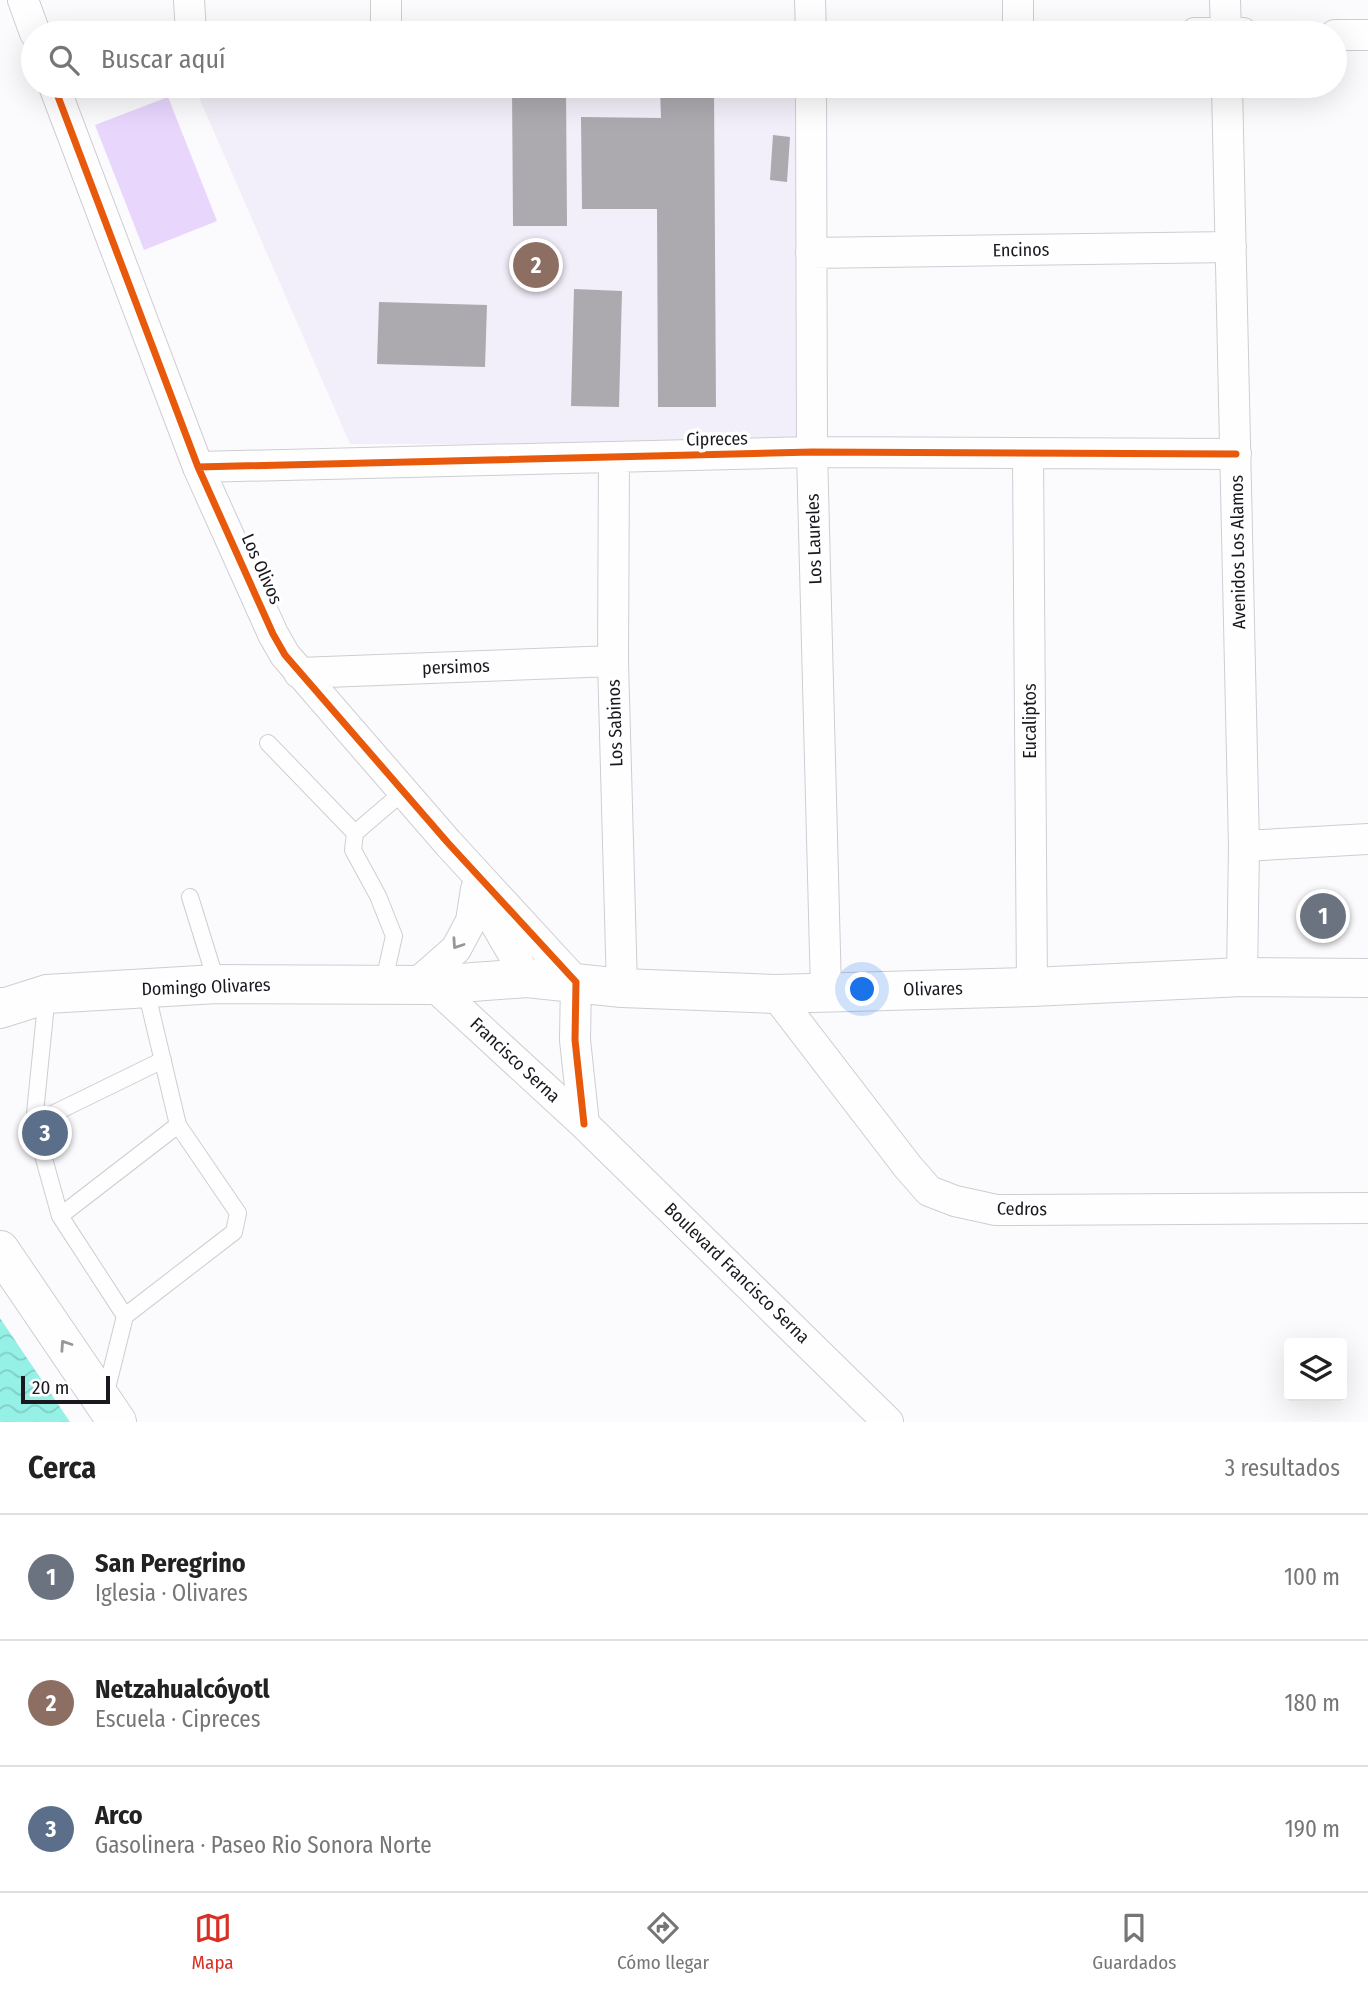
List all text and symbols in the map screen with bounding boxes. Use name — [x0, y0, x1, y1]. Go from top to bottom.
search box — [21, 21, 1347, 98]
icon: search — [45, 41, 83, 79]
text: Buscar aquí — [101, 44, 226, 75]
pin: 2 — [513, 239, 559, 291]
street label: Encinos — [992, 239, 1050, 261]
street label: Cipreces — [686, 427, 748, 451]
street label: Avenidos Los Alamos — [1226, 474, 1250, 629]
street label: Los Laureles — [801, 493, 827, 585]
street label: Los Olivos — [237, 530, 287, 608]
street label: persimos — [422, 655, 491, 679]
street label: Los Sabinos — [602, 679, 628, 767]
street label: Eucaliptos — [1019, 683, 1041, 759]
pin: 1 — [1300, 890, 1346, 942]
one-way arrow — [453, 936, 466, 949]
your location — [845, 972, 879, 1006]
street label: Domingo Olivares — [141, 974, 271, 1000]
street label: Olivares — [903, 977, 963, 1001]
street label: Francisco Serna — [466, 1013, 565, 1107]
pin: 3 — [22, 1107, 68, 1159]
street label: Boulevard Francisco Serna — [660, 1198, 814, 1348]
street label: Cedros — [997, 1198, 1048, 1220]
map controls — [1284, 1338, 1347, 1401]
button: layers — [1284, 1338, 1347, 1401]
one-way arrow — [61, 1340, 73, 1353]
scale bar — [21, 1373, 110, 1405]
text: 20 m — [32, 1376, 69, 1399]
text: Cerca — [28, 1450, 96, 1486]
text: 3 resultados — [1225, 1454, 1340, 1482]
text: San Peregrino — [95, 1548, 246, 1579]
text: 1 — [46, 1563, 56, 1591]
text: 100 m — [1284, 1563, 1340, 1591]
text: Iglesia · Olivares — [95, 1579, 248, 1607]
text: Netzahualcóyotl — [95, 1674, 270, 1705]
text: 2 — [46, 1689, 56, 1717]
text: 180 m — [1284, 1689, 1340, 1717]
text: Escuela · Cipreces — [95, 1705, 261, 1733]
text: Arco — [95, 1800, 143, 1831]
text: 3 — [46, 1815, 56, 1843]
text: 190 m — [1285, 1815, 1340, 1843]
text: Gasolinera · Paseo Rio Sonora Norte — [95, 1831, 432, 1859]
tab: Mapa — [192, 1909, 234, 1974]
tab: Cómo llegar — [617, 1909, 709, 1974]
tab: Guardados — [1092, 1909, 1176, 1974]

